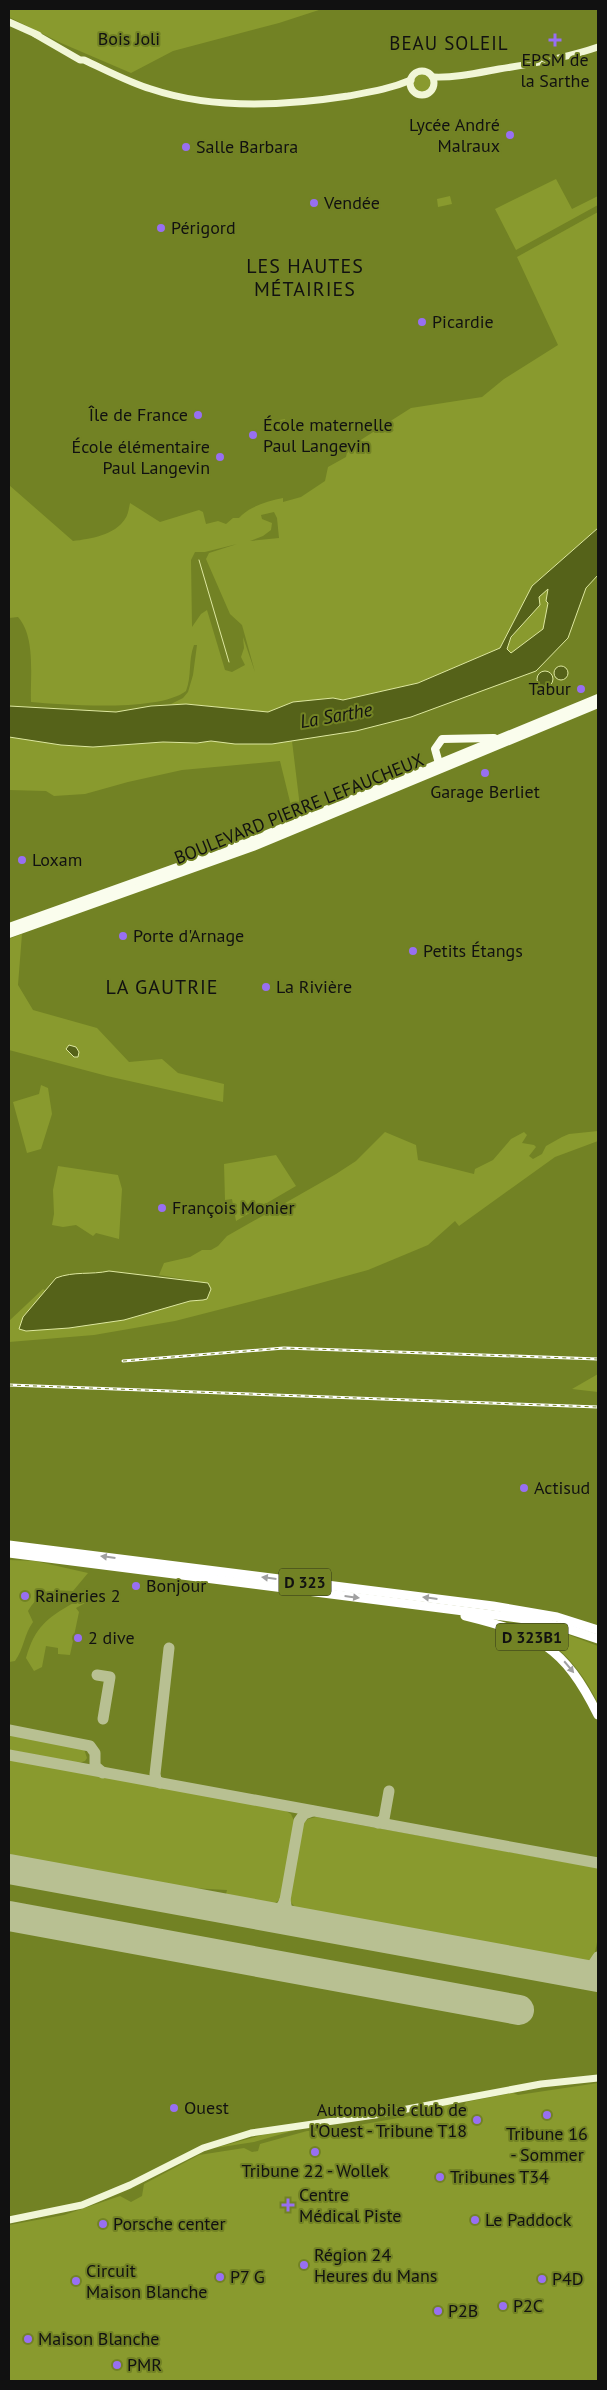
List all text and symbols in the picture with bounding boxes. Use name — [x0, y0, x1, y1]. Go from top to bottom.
park label: Bois Joli — [98, 27, 160, 50]
district label: BEAU SOLEIL — [389, 31, 509, 55]
marker: EPSM de la Sarthe — [548, 33, 562, 47]
place label: EPSM de la Sarthe — [520, 48, 590, 92]
place label: Lycée André Malraux — [409, 113, 500, 157]
marker: Lycée André Malraux — [504, 129, 516, 141]
place label: Salle Barbara — [196, 135, 298, 158]
marker: Salle Barbara — [180, 141, 192, 153]
place label: Vendée — [323, 191, 380, 214]
marker: Vendée — [308, 197, 320, 209]
place label: Périgord — [171, 216, 236, 239]
marker: Périgord — [155, 222, 167, 234]
district label: LES HAUTES MÉTAIRIES — [246, 253, 364, 302]
place label: Picardie — [432, 310, 494, 333]
marker: Picardie — [416, 316, 428, 328]
place label: Île de France — [88, 403, 188, 426]
marker: Île de France — [192, 409, 204, 421]
place label: École maternelle Paul Langevin — [263, 413, 393, 457]
marker: École maternelle Paul Langevin — [247, 429, 259, 441]
place label: École élémentaire Paul Langevin — [72, 435, 210, 479]
marker: École élémentaire Paul Langevin — [214, 451, 226, 463]
place label: Tabur — [528, 677, 571, 700]
marker: Tabur — [575, 683, 587, 695]
water label: La Sarthe — [298, 697, 374, 733]
street label: BOULEVARD PIERRE LEFAUCHEUX — [171, 748, 427, 869]
marker: Garage Berliet — [479, 767, 491, 779]
place label: Garage Berliet — [430, 780, 540, 803]
place label: Loxam — [32, 848, 82, 871]
marker: Loxam — [16, 854, 28, 866]
place label: Porte d'Arnage — [133, 924, 244, 947]
marker: Porte d'Arnage — [117, 930, 129, 942]
place label: Petits Étangs — [423, 939, 523, 962]
marker: Petits Étangs — [407, 945, 419, 957]
district label: LA GAUTRIE — [105, 974, 219, 1000]
place label: La Rivière — [276, 975, 352, 998]
marker: La Rivière — [260, 981, 272, 993]
place label: François Monier — [172, 1196, 295, 1219]
marker: François Monier — [156, 1202, 168, 1214]
place label: Actisud — [534, 1476, 590, 1499]
marker: Actisud — [518, 1482, 530, 1494]
one-way arrow — [100, 1553, 116, 1561]
road number: D 323 — [279, 1568, 331, 1595]
place label: Bonjour — [146, 1574, 206, 1597]
one-way arrow — [261, 1574, 277, 1582]
marker: Bonjour — [130, 1580, 142, 1592]
place label: Raineries 2 — [35, 1584, 121, 1607]
marker: Raineries 2 — [19, 1590, 31, 1602]
one-way arrow — [345, 1593, 361, 1601]
one-way arrow — [422, 1594, 438, 1602]
road number: D 323B1 — [496, 1624, 568, 1650]
place label: 2 dive — [88, 1626, 135, 1649]
marker: 2 dive — [72, 1632, 84, 1644]
one-way arrow — [563, 1661, 574, 1673]
place label: Ouest — [184, 2096, 229, 2119]
place label: Automobile club de l'Ouest - Tribune T18 — [310, 2098, 467, 2142]
marker: Ouest — [168, 2102, 180, 2114]
marker: Tribune 16 - Sommer — [541, 2109, 553, 2121]
marker: Automobile club de l'Ouest - Tribune T18 — [471, 2114, 483, 2126]
place label: Tribune 16 - Sommer — [506, 2122, 588, 2166]
marker: Tribune 22 - Wollek — [309, 2146, 321, 2158]
place label: Tribune 22 - Wollek — [242, 2159, 389, 2182]
place label: Tribunes T34 — [450, 2165, 549, 2188]
marker: Tribunes T34 — [434, 2171, 446, 2183]
place label: Centre Médical Piste — [299, 2183, 402, 2227]
marker: Centre Médical Piste — [281, 2198, 295, 2212]
place label: Le Paddock — [485, 2208, 572, 2231]
place label: Porsche center — [113, 2212, 226, 2235]
marker: Le Paddock — [469, 2214, 481, 2226]
marker: Porsche center — [97, 2218, 109, 2230]
place label: Région 24 Heures du Mans — [314, 2243, 437, 2287]
place label: Circuit Maison Blanche — [86, 2259, 208, 2303]
marker: Région 24 Heures du Mans — [298, 2259, 310, 2271]
place label: P7 G — [230, 2265, 265, 2288]
place label: P4D — [552, 2267, 584, 2290]
marker: P7 G — [214, 2271, 226, 2283]
marker: P4D — [536, 2273, 548, 2285]
marker: Circuit Maison Blanche — [70, 2275, 82, 2287]
place label: P2C — [513, 2294, 543, 2317]
place label: P2B — [448, 2299, 478, 2322]
marker: P2C — [497, 2300, 509, 2312]
marker: P2B — [432, 2305, 444, 2317]
place label: Maison Blanche — [38, 2327, 160, 2350]
marker: Maison Blanche — [22, 2333, 34, 2345]
place label: PMR — [127, 2353, 162, 2376]
marker: PMR — [111, 2359, 123, 2371]

